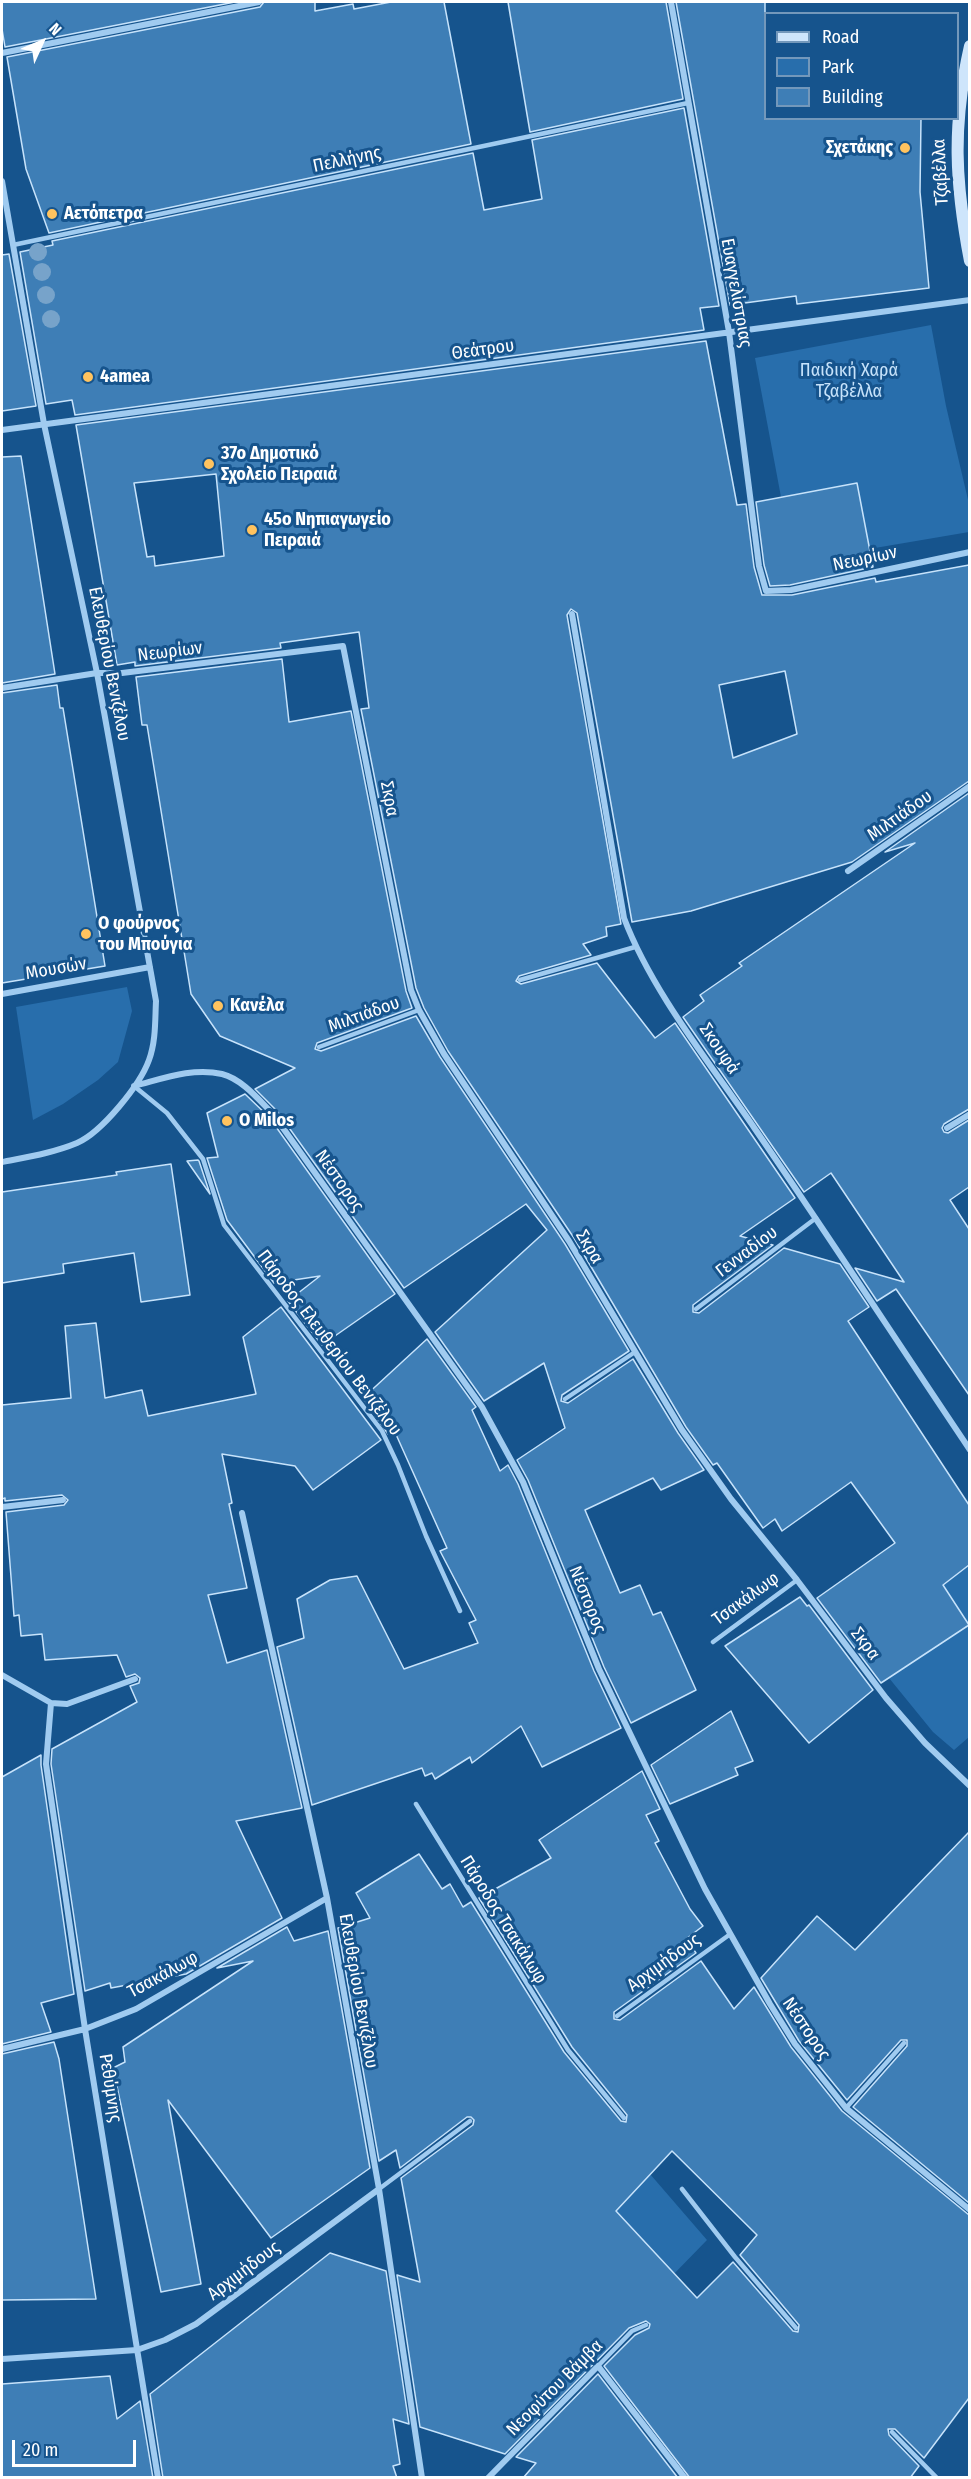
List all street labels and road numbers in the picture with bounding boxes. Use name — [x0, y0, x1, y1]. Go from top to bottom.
street label: Τζαβέλλα — [928, 138, 954, 206]
street label: Πελλήνης — [311, 142, 383, 178]
street label: Ευαγγελίστριας — [716, 237, 756, 349]
street label: Θεάτρου — [450, 335, 516, 365]
street label: Νεωρίων — [831, 542, 899, 576]
street label: Ελευθερίου Βενιζέλου — [83, 585, 135, 743]
street label: Νεωρίων — [136, 637, 204, 667]
street label: Σκρα — [375, 780, 403, 818]
street label: Μιλτιάδου — [863, 786, 937, 846]
street label: Μουσών — [24, 953, 88, 985]
street label: Μιλτιάδου — [325, 992, 403, 1038]
street label: Σκουφά — [694, 1020, 744, 1078]
street label: Νέστορος — [310, 1146, 368, 1216]
street label: Γενναδίου — [712, 1222, 782, 1282]
street label: Σκρα — [571, 1226, 607, 1268]
street label: Πάροδος Ελευθερίου Βενιζέλου — [252, 1246, 406, 1440]
street label: Νέστορος — [564, 1563, 610, 1637]
street label: Τσακάλωφ — [709, 1568, 783, 1630]
street label: Σκρα — [846, 1623, 884, 1665]
street label: Πάροδος Τσακάλωφ — [455, 1852, 551, 1988]
street label: Ελευθερίου Βενιζέλου — [334, 1912, 382, 2070]
street label: Αρχιμήδους — [623, 1929, 705, 1997]
street label: Τσακάλωφ — [124, 1947, 202, 2003]
street label: Νέστορος — [777, 1994, 835, 2064]
street label: Ρεθύμνης — [94, 2052, 126, 2124]
street label: Αρχιμήδους — [203, 2237, 285, 2305]
street label: Νεοφύτου Βάμβα — [502, 2335, 608, 2441]

